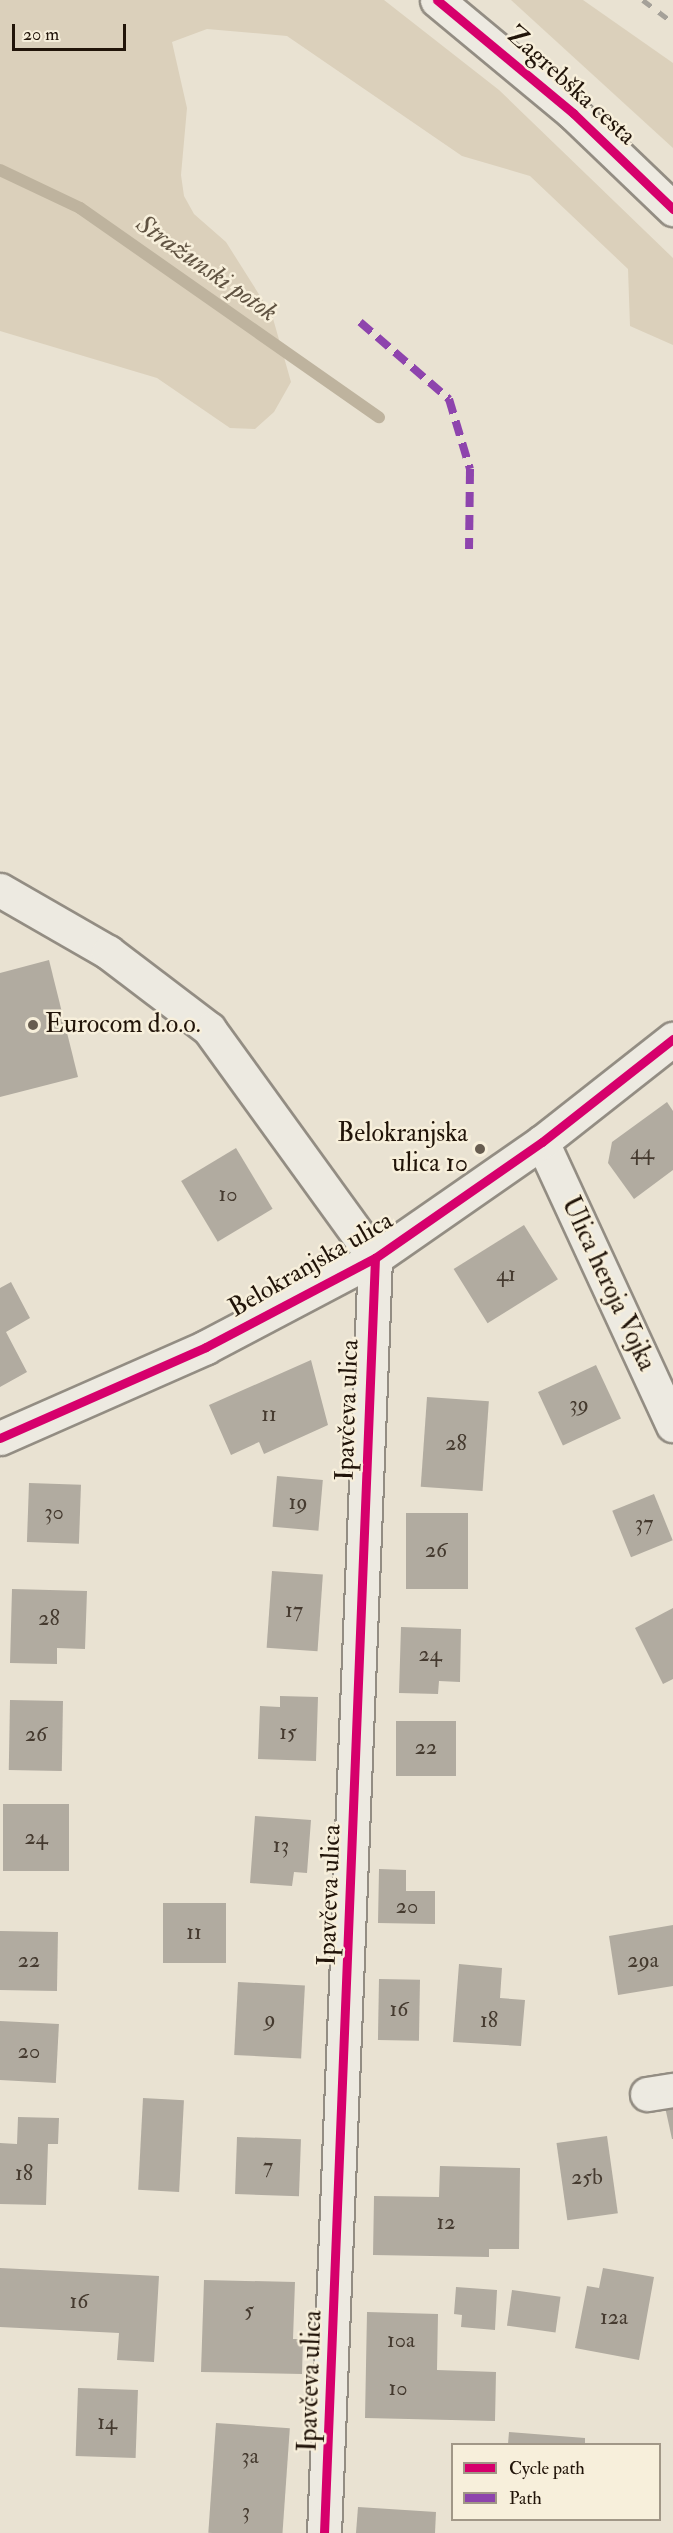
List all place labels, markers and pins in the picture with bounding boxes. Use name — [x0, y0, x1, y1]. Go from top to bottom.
place label: Eurocom d.o.o. — [45, 1009, 201, 1041]
marker: Eurocom d.o.o. — [26, 1018, 40, 1032]
place label: Belokranjska ulica 10 — [337, 1118, 468, 1180]
marker: Belokranjska ulica 10 — [473, 1142, 487, 1156]

